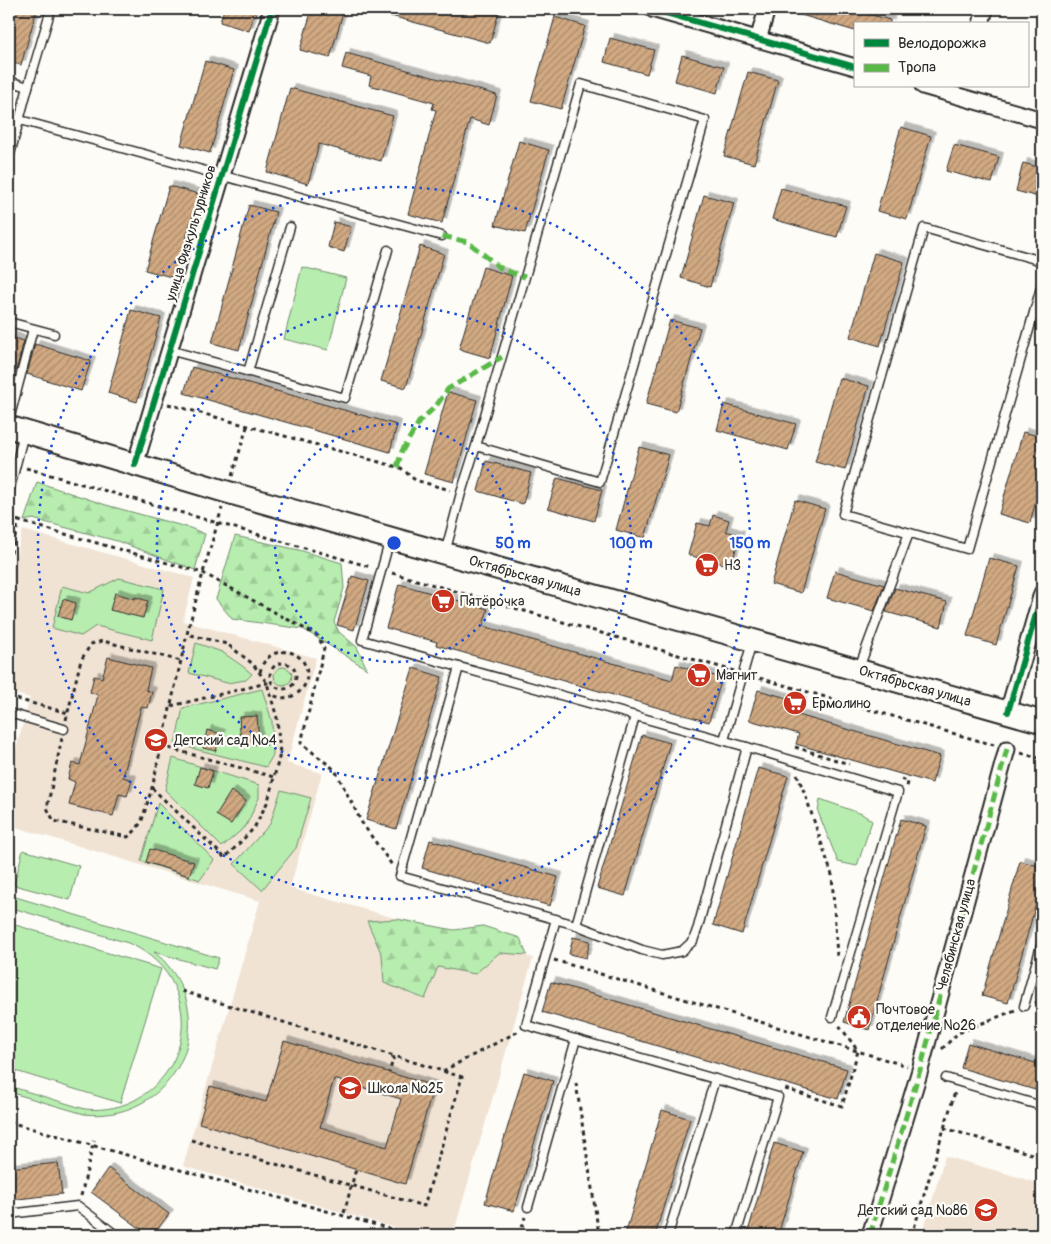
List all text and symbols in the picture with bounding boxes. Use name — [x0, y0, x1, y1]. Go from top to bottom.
legend — [854, 22, 1028, 88]
text: Велодорожка — [898, 34, 986, 53]
text: Тропа — [898, 58, 936, 77]
street label: улица Физкультурников — [162, 163, 220, 304]
centre of rings — [385, 534, 403, 552]
text: 50 m — [496, 534, 530, 553]
text: 100 m — [610, 534, 652, 553]
text: 150 m — [730, 534, 770, 553]
street label: Октябрьская улица — [467, 552, 583, 600]
supermarket icon: НЗ — [694, 552, 720, 578]
place label: НЗ — [724, 557, 741, 574]
supermarket icon: Пятёрочка — [430, 588, 456, 614]
place label: Пятёрочка — [460, 593, 524, 610]
supermarket icon: Магнит — [686, 662, 712, 688]
street label: Октябрьская улица — [857, 662, 973, 710]
place label: Магнит — [716, 667, 758, 684]
supermarket icon: Ермолино — [782, 690, 808, 716]
place label: Ермолино — [812, 695, 871, 712]
school or university icon: Детский сад №4 — [143, 727, 169, 753]
place label: Детский сад №4 — [173, 732, 277, 749]
street label: Челябинская улица — [933, 877, 979, 993]
place label: Почтовое отделение №26 — [876, 1001, 976, 1034]
public building icon: Почтовое отделение №26 — [846, 1004, 872, 1030]
school or university icon: Школа №25 — [337, 1075, 363, 1101]
place label: Школа №25 — [368, 1080, 444, 1097]
school or university icon: Детский сад №86 — [973, 1197, 999, 1223]
place label: Детский сад №86 — [857, 1202, 968, 1219]

